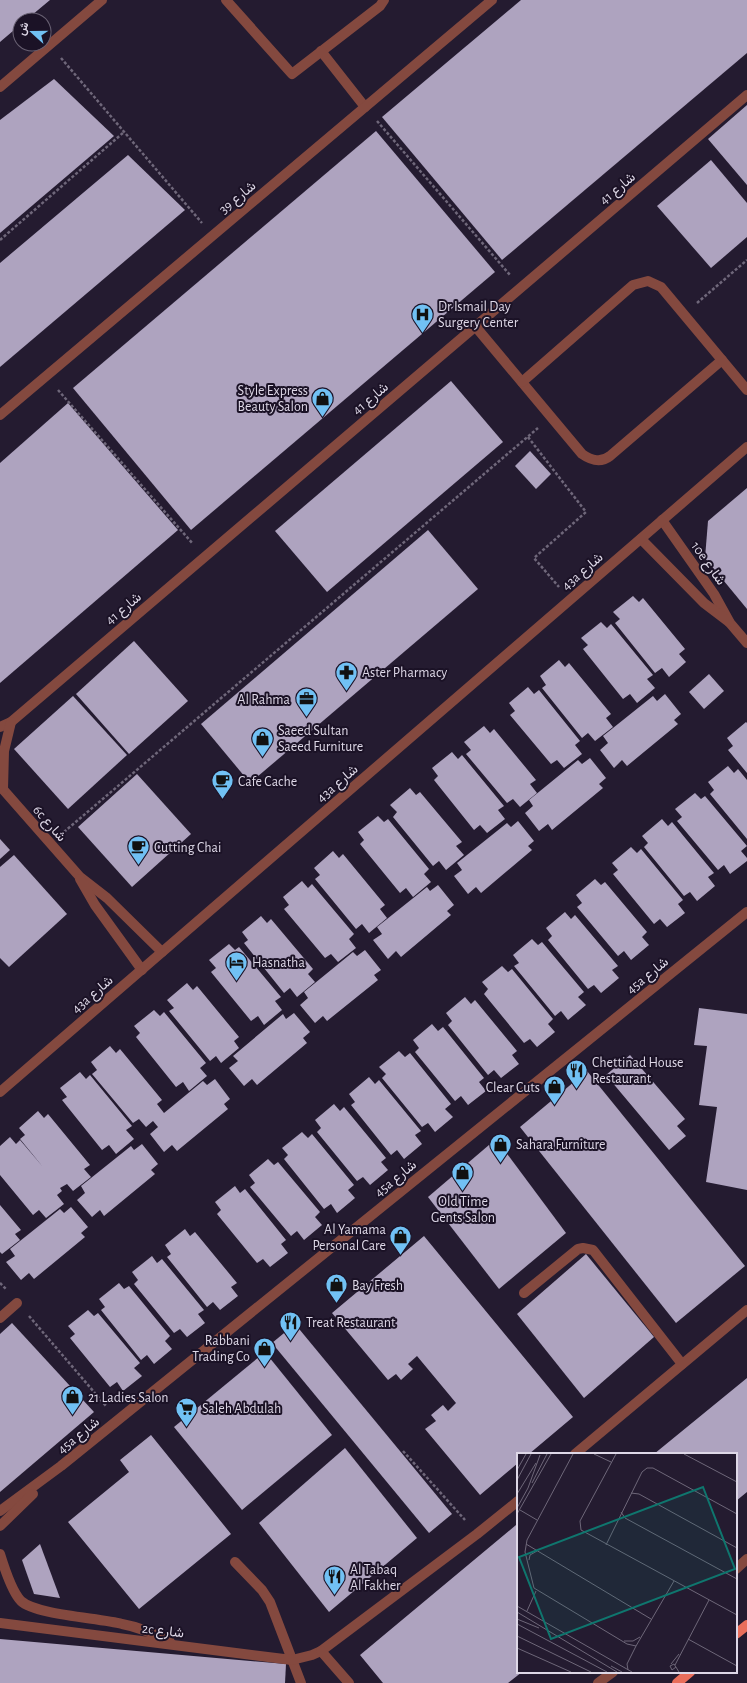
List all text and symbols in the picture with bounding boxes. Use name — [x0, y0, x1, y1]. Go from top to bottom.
north arrow — [12, 12, 52, 52]
text: ش — [16, 20, 32, 37]
street label: شارع 41 — [597, 170, 640, 210]
street label: شارع 39 — [217, 179, 260, 219]
place label: Dr Ismail Day Surgery Center — [438, 300, 519, 330]
hospital icon: Dr Ismail Day Surgery Center — [409, 301, 435, 334]
street label: شارع 41 — [350, 380, 393, 420]
place label: Style Express Beauty Salon — [238, 384, 308, 414]
shop icon: Style Express Beauty Salon — [310, 385, 336, 418]
street label: 10e شارع — [686, 539, 728, 589]
street label: 43a شارع — [559, 550, 608, 596]
street label: شارع 41 — [103, 590, 146, 630]
pharmacy icon: Aster Pharmacy — [333, 659, 359, 692]
place label: Aster Pharmacy — [362, 666, 447, 680]
office icon: Al Rahma — [293, 686, 319, 719]
place label: Al Rahma — [237, 693, 291, 707]
place label: Saeed Sultan Saeed Furniture — [278, 724, 363, 754]
shop icon: Saeed Sultan Saeed Furniture — [249, 725, 275, 758]
street label: 43a شارع — [314, 762, 363, 808]
cafe icon: Cafe Cache — [209, 768, 235, 801]
place label: Cafe Cache — [238, 775, 297, 789]
street label: 6c شارع — [28, 803, 68, 846]
cafe icon: Cutting Chai — [125, 834, 151, 867]
place label: Cutting Chai — [154, 841, 221, 855]
hotel icon: Hasnatha — [223, 949, 249, 982]
street label: 45a شارع — [624, 955, 673, 999]
place label: Hasnatha — [252, 956, 305, 970]
street label: 43a شارع — [69, 973, 118, 1019]
place label: Chettinad House Restaurant — [592, 1056, 684, 1086]
restaurant icon: Chettinad House Restaurant — [563, 1057, 589, 1090]
shop icon: Clear Cuts — [542, 1074, 568, 1107]
place label: Clear Cuts — [486, 1081, 540, 1095]
shop icon: Sahara Furniture — [487, 1131, 513, 1164]
place label: Sahara Furniture — [516, 1138, 606, 1152]
street label: 45a شارع — [372, 1158, 421, 1202]
shop icon: Old Time Gents Salon — [450, 1160, 476, 1193]
place label: Old Time Gents Salon — [431, 1195, 495, 1225]
place label: Al Yamama Personal Care — [312, 1223, 387, 1253]
shop icon: Al Yamama Personal Care — [388, 1224, 414, 1257]
shop icon: Bay Fresh — [324, 1272, 350, 1305]
place label: Bay Fresh — [352, 1279, 403, 1293]
restaurant icon: Treat Restaurant — [277, 1309, 303, 1342]
place label: Treat Restaurant — [306, 1316, 396, 1330]
place label: Rabbani Trading Co — [192, 1334, 250, 1364]
shop icon: Rabbani Trading Co — [252, 1335, 278, 1368]
shop icon: 21 Ladies Salon — [59, 1384, 85, 1417]
place label: 21 Ladies Salon — [88, 1391, 169, 1405]
supermarket icon: Saleh Abdulah — [174, 1395, 200, 1428]
place label: Saleh Abdulah — [202, 1402, 281, 1416]
street label: 45a شارع — [55, 1415, 104, 1459]
inset map — [517, 1453, 737, 1673]
place label: Al Tabaq Al Fakher — [350, 1563, 401, 1593]
restaurant icon: Al Tabaq Al Fakher — [321, 1564, 347, 1597]
street label: 2c شارع — [141, 1621, 185, 1643]

